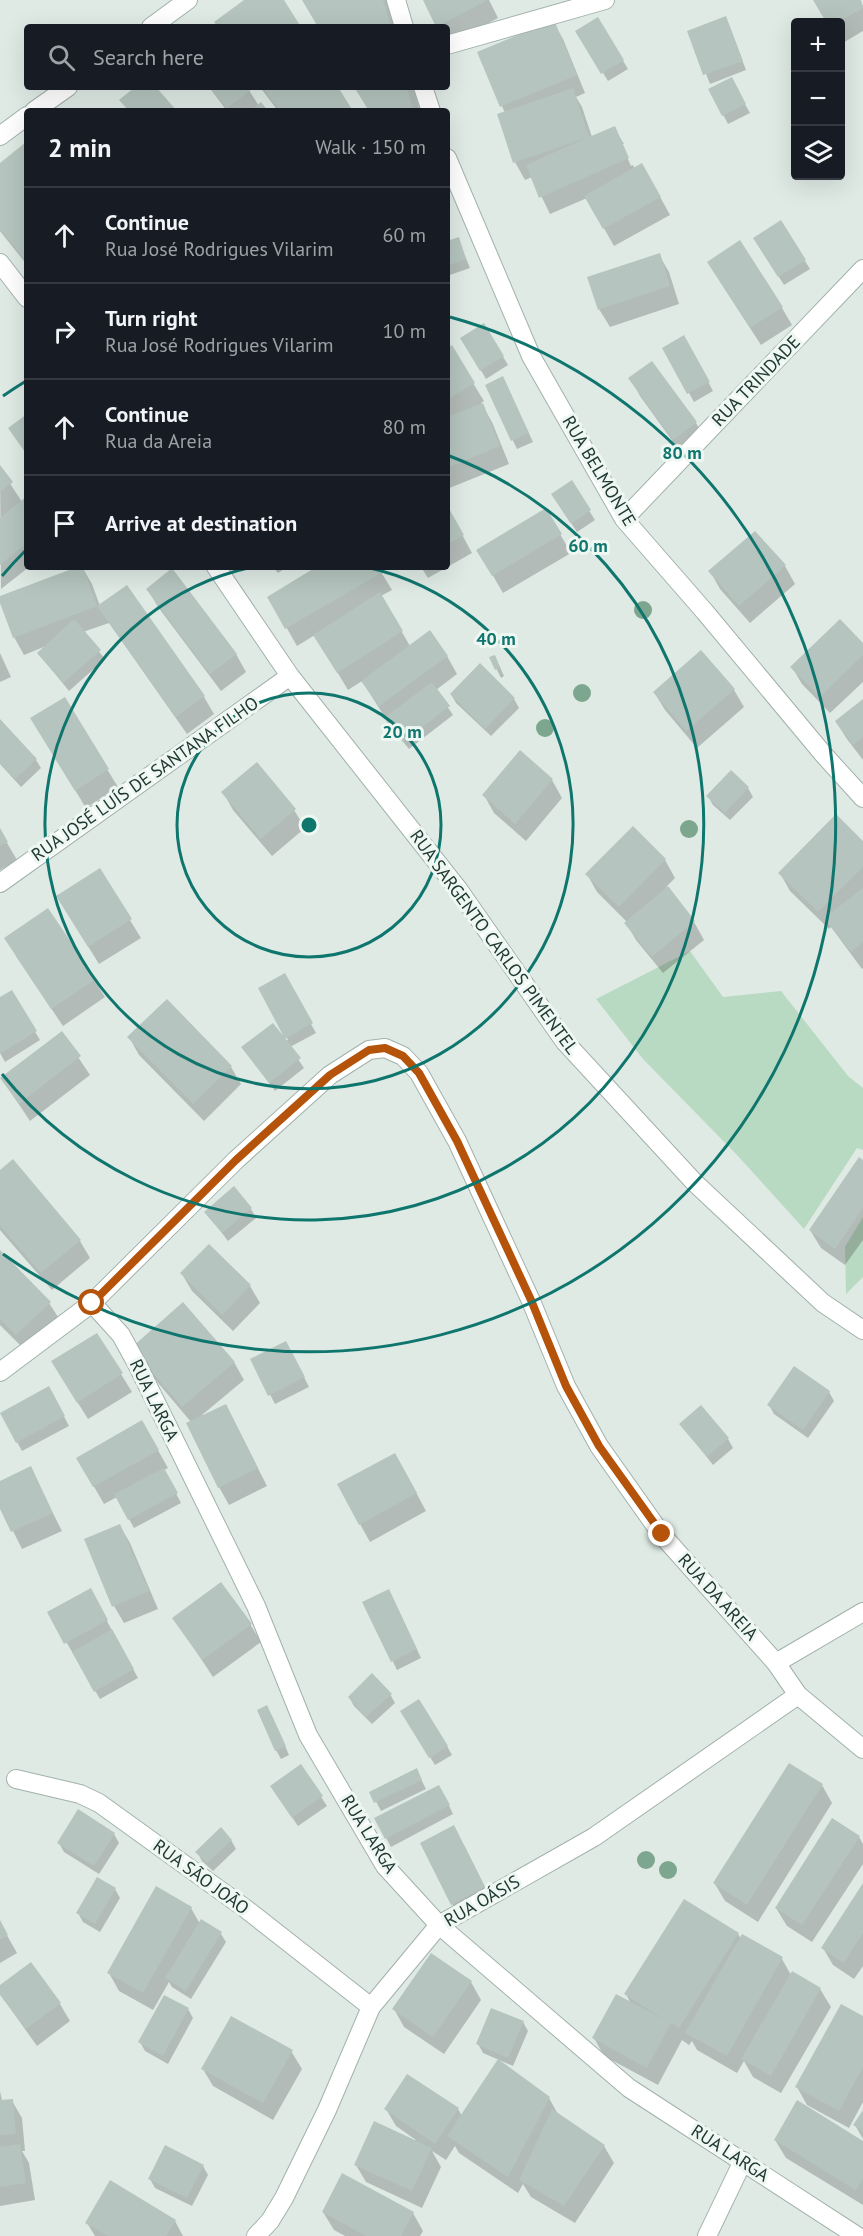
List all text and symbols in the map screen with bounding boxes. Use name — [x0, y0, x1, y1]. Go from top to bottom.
map controls — [791, 18, 845, 180]
button: + — [791, 18, 845, 72]
search box — [24, 24, 450, 90]
icon: search — [45, 41, 78, 74]
text: Search here — [93, 43, 204, 71]
button: − — [791, 72, 845, 126]
button: layers — [791, 126, 845, 180]
text: 2 min — [48, 131, 111, 164]
text: Walk · 150 m — [315, 134, 426, 160]
text: Continue — [105, 208, 189, 236]
icon: ahead — [48, 219, 81, 252]
text: 60 m — [383, 222, 426, 248]
text: Rua José Rodrigues Vilarim — [105, 236, 334, 262]
text: Turn right — [105, 304, 197, 332]
icon: right — [48, 315, 81, 348]
text: 10 m — [383, 318, 426, 344]
street label: RUA TRINDADE — [706, 330, 805, 431]
text: Rua José Rodrigues Vilarim — [105, 332, 334, 358]
text: Continue — [105, 400, 189, 428]
icon: ahead — [48, 411, 81, 444]
street label: RUA BELMONTE — [557, 411, 641, 530]
text: 80 m — [383, 414, 426, 440]
text: Rua da Areia — [105, 428, 212, 454]
text: 80 m — [662, 441, 702, 464]
icon: arrive — [48, 507, 81, 540]
text: Arrive at destination — [105, 509, 297, 537]
text: 60 m — [568, 534, 608, 557]
text: 40 m — [476, 627, 516, 650]
street label: RUA JOSÉ LUÍS DE SANTANA FILHO — [27, 691, 263, 866]
text: 20 m — [382, 720, 422, 743]
centre of rings — [299, 815, 319, 835]
street label: RUA SARGENTO CARLOS PIMENTEL — [405, 825, 584, 1059]
route start — [78, 1289, 104, 1315]
street label: RUA LARGA — [125, 1355, 184, 1445]
route end — [648, 1520, 674, 1546]
street label: RUA DA AREIA — [673, 1548, 764, 1645]
street label: RUA LARGA — [336, 1790, 403, 1878]
street label: RUA SÃO JOÃO — [149, 1834, 254, 1919]
street label: RUA OÁSIS — [440, 1870, 524, 1931]
street label: RUA LARGA — [687, 2119, 774, 2187]

